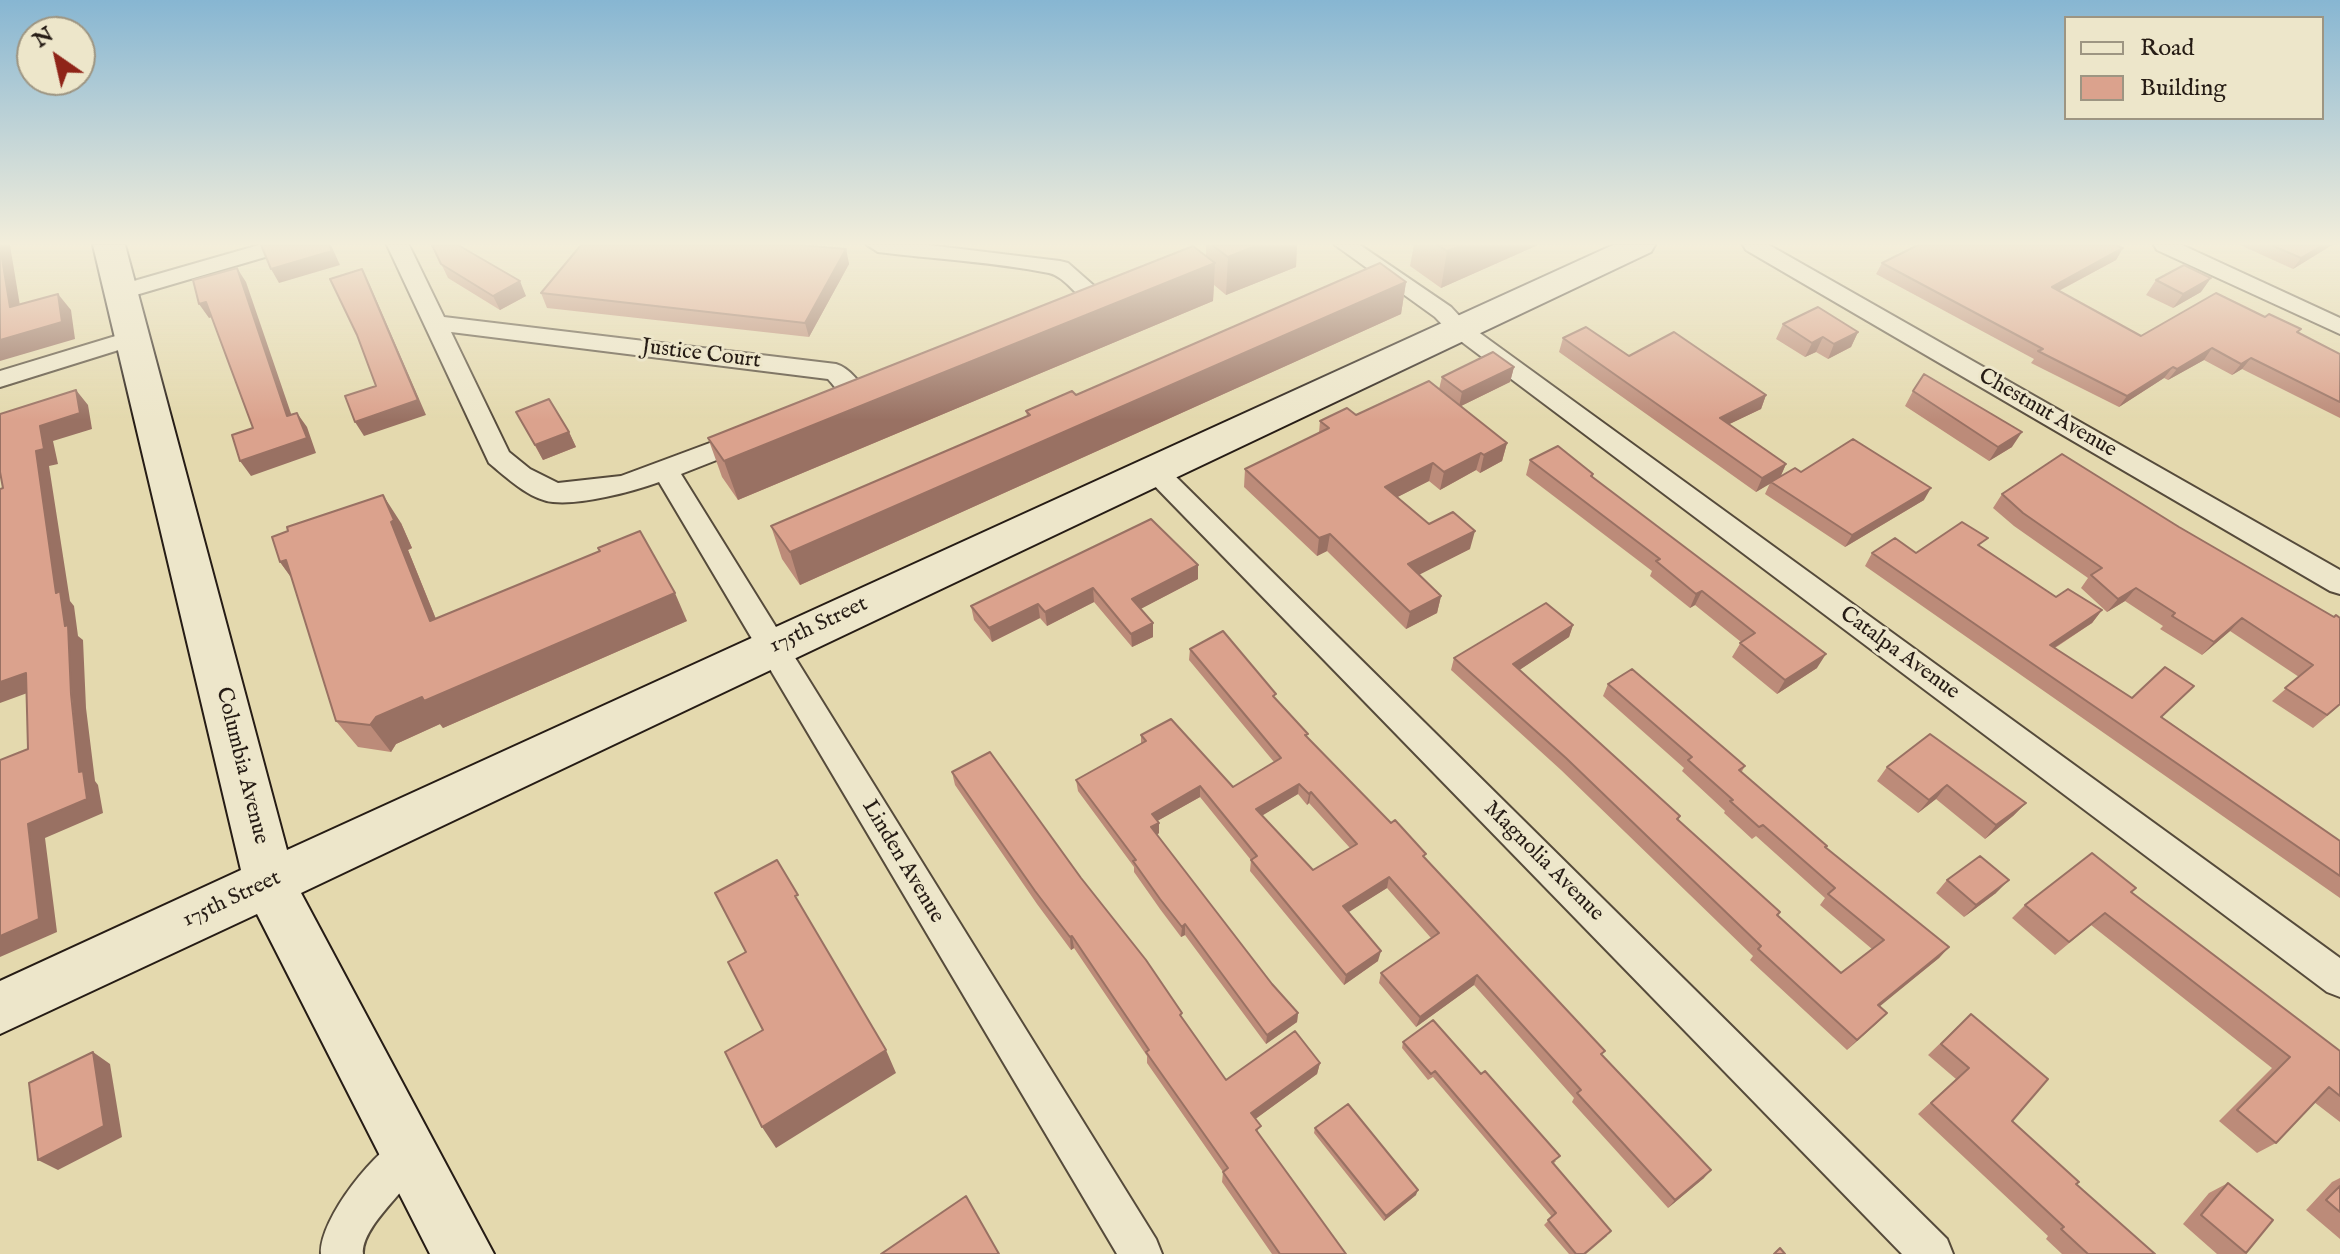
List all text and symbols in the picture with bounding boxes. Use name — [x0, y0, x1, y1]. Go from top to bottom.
north arrow — [16, 16, 96, 96]
legend — [2064, 16, 2324, 120]
text: N — [28, 21, 59, 55]
text: Road — [2140, 33, 2194, 64]
text: Building — [2140, 73, 2226, 104]
street label: Justice Court — [640, 335, 762, 375]
street label: Chestnut Avenue — [1973, 364, 2121, 464]
street label: 175th Street — [766, 592, 872, 660]
street label: Catalpa Avenue — [1834, 602, 1964, 706]
street label: Columbia Avenue — [209, 685, 273, 847]
street label: Linden Avenue — [855, 796, 949, 928]
street label: Magnolia Avenue — [1477, 796, 1609, 928]
street label: 175th Street — [179, 866, 285, 934]

